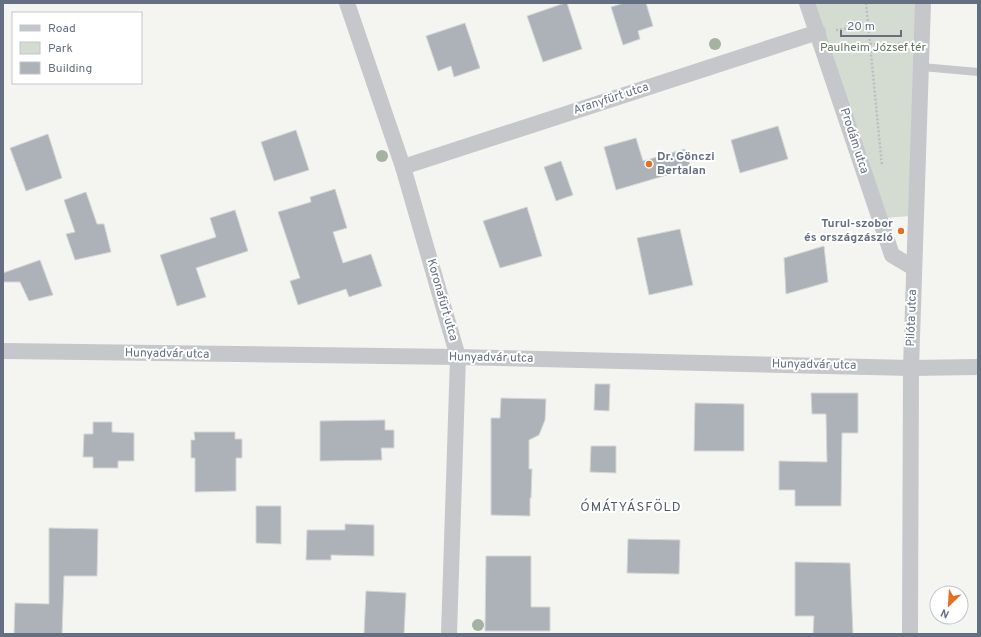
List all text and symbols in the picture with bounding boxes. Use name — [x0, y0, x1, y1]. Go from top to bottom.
legend — [12, 12, 142, 84]
scale bar — [841, 12, 901, 38]
text: 20 m — [847, 19, 875, 35]
text: Road — [48, 21, 76, 37]
park label: Paulheim József tér — [820, 40, 926, 56]
text: Park — [48, 41, 73, 57]
text: Building — [48, 61, 92, 77]
street label: Aranyfürt utca — [571, 79, 651, 119]
street label: Prodám utca — [836, 106, 872, 176]
place label: Dr. Gönczi Bertalan — [657, 149, 715, 179]
marker: Dr. Gönczi Bertalan — [644, 159, 654, 169]
place label: Turul-szobor és országzászló — [804, 216, 893, 246]
marker: Turul-szobor és országzászló — [896, 226, 906, 236]
street label: Koronafürt utca — [423, 257, 461, 343]
street label: Pilóta utca — [903, 289, 921, 347]
street label: Hunyadvár utca — [125, 345, 209, 363]
street label: Hunyadvár utca — [449, 349, 533, 367]
street label: Hunyadvár utca — [772, 356, 856, 374]
district label: ÓMÁTYÁSFÖLD — [580, 498, 682, 516]
north arrow — [929, 585, 969, 625]
text: N — [939, 605, 952, 621]

